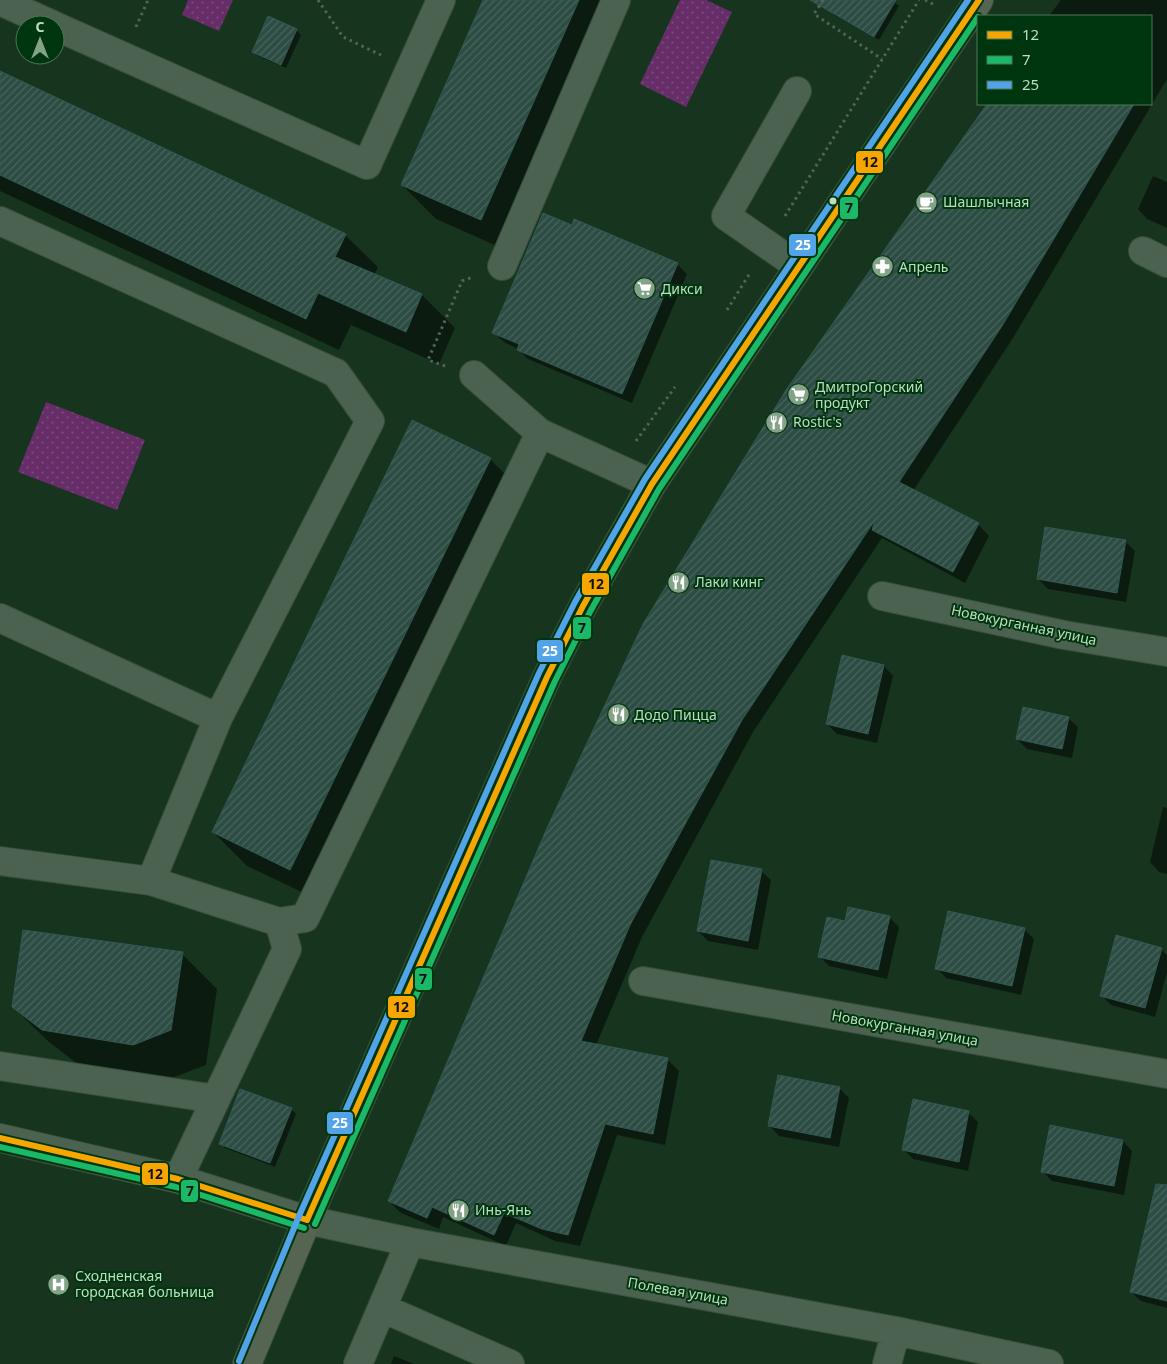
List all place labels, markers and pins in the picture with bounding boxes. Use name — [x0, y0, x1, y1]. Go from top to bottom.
cafe icon: Шашлычная — [915, 190, 939, 214]
place label: Шашлычная — [943, 192, 1029, 211]
unlabelled marker — [828, 196, 838, 206]
pharmacy icon: Апрель — [871, 255, 895, 279]
place label: Апрель — [899, 257, 949, 276]
supermarket icon: Дикси — [633, 277, 657, 301]
place label: Дикси — [661, 279, 703, 298]
place label: ДмитроГорский продукт — [815, 377, 923, 412]
supermarket icon: ДмитроГорский продукт — [787, 383, 811, 407]
restaurant icon: Rostic's — [765, 410, 789, 434]
place label: Rostic's — [793, 412, 842, 431]
restaurant icon: Лаки кинг — [667, 570, 691, 594]
place label: Лаки кинг — [695, 572, 763, 591]
restaurant icon: Додо Пицца — [606, 703, 630, 727]
place label: Додо Пицца — [634, 705, 717, 724]
restaurant icon: Инь-Янь — [447, 1198, 471, 1222]
place label: Инь-Янь — [475, 1200, 531, 1219]
place label: Сходненская городская больница — [75, 1266, 214, 1301]
hospital icon: Сходненская городская больница — [47, 1272, 71, 1296]

